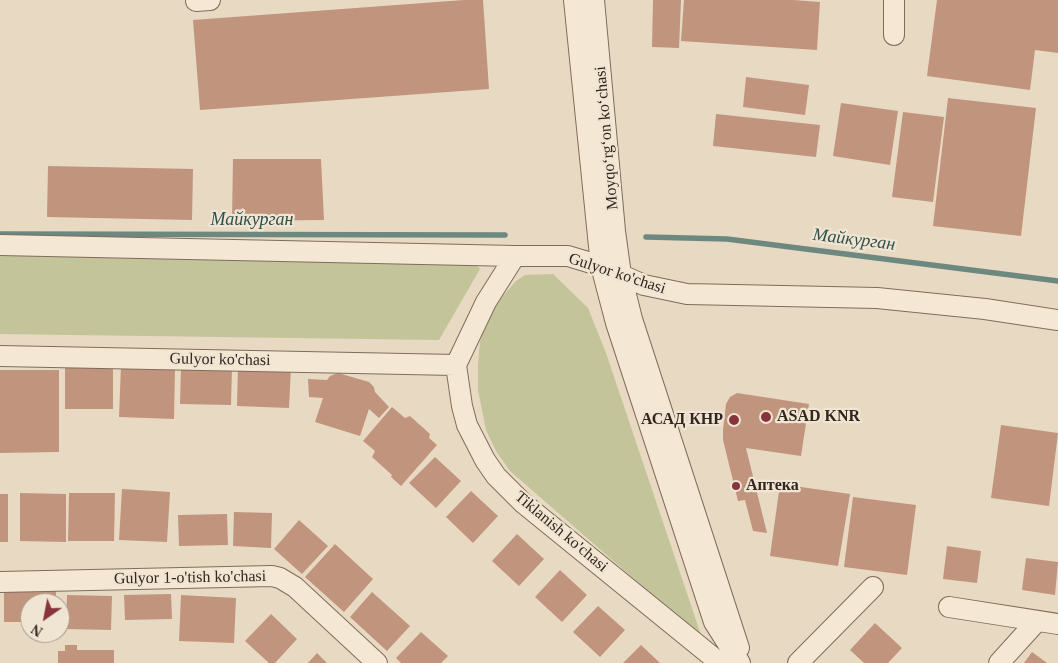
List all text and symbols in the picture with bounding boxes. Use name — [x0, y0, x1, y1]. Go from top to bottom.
street label: Moyqoʻrgʻon koʻchasi — [591, 65, 623, 211]
water label: Майкурган — [211, 209, 293, 231]
water label: Майкурган — [812, 224, 896, 256]
street label: Gulyor ko'chasi — [566, 249, 668, 299]
street label: Gulyor ko'chasi — [169, 350, 271, 370]
place label: ASAD KNR — [777, 407, 860, 427]
place label: АСАД КНР — [641, 410, 723, 430]
marker: ASAD KNR — [759, 410, 773, 424]
marker: АСАД КНР — [727, 413, 741, 427]
place label: Аптека — [746, 476, 799, 496]
marker: Аптека — [730, 480, 742, 492]
street label: Tiklanish ko'chasi — [511, 487, 611, 577]
street label: Gulyor 1-o'tish ko'chasi — [114, 567, 266, 589]
north arrow — [20, 593, 70, 643]
text: N — [29, 621, 45, 639]

